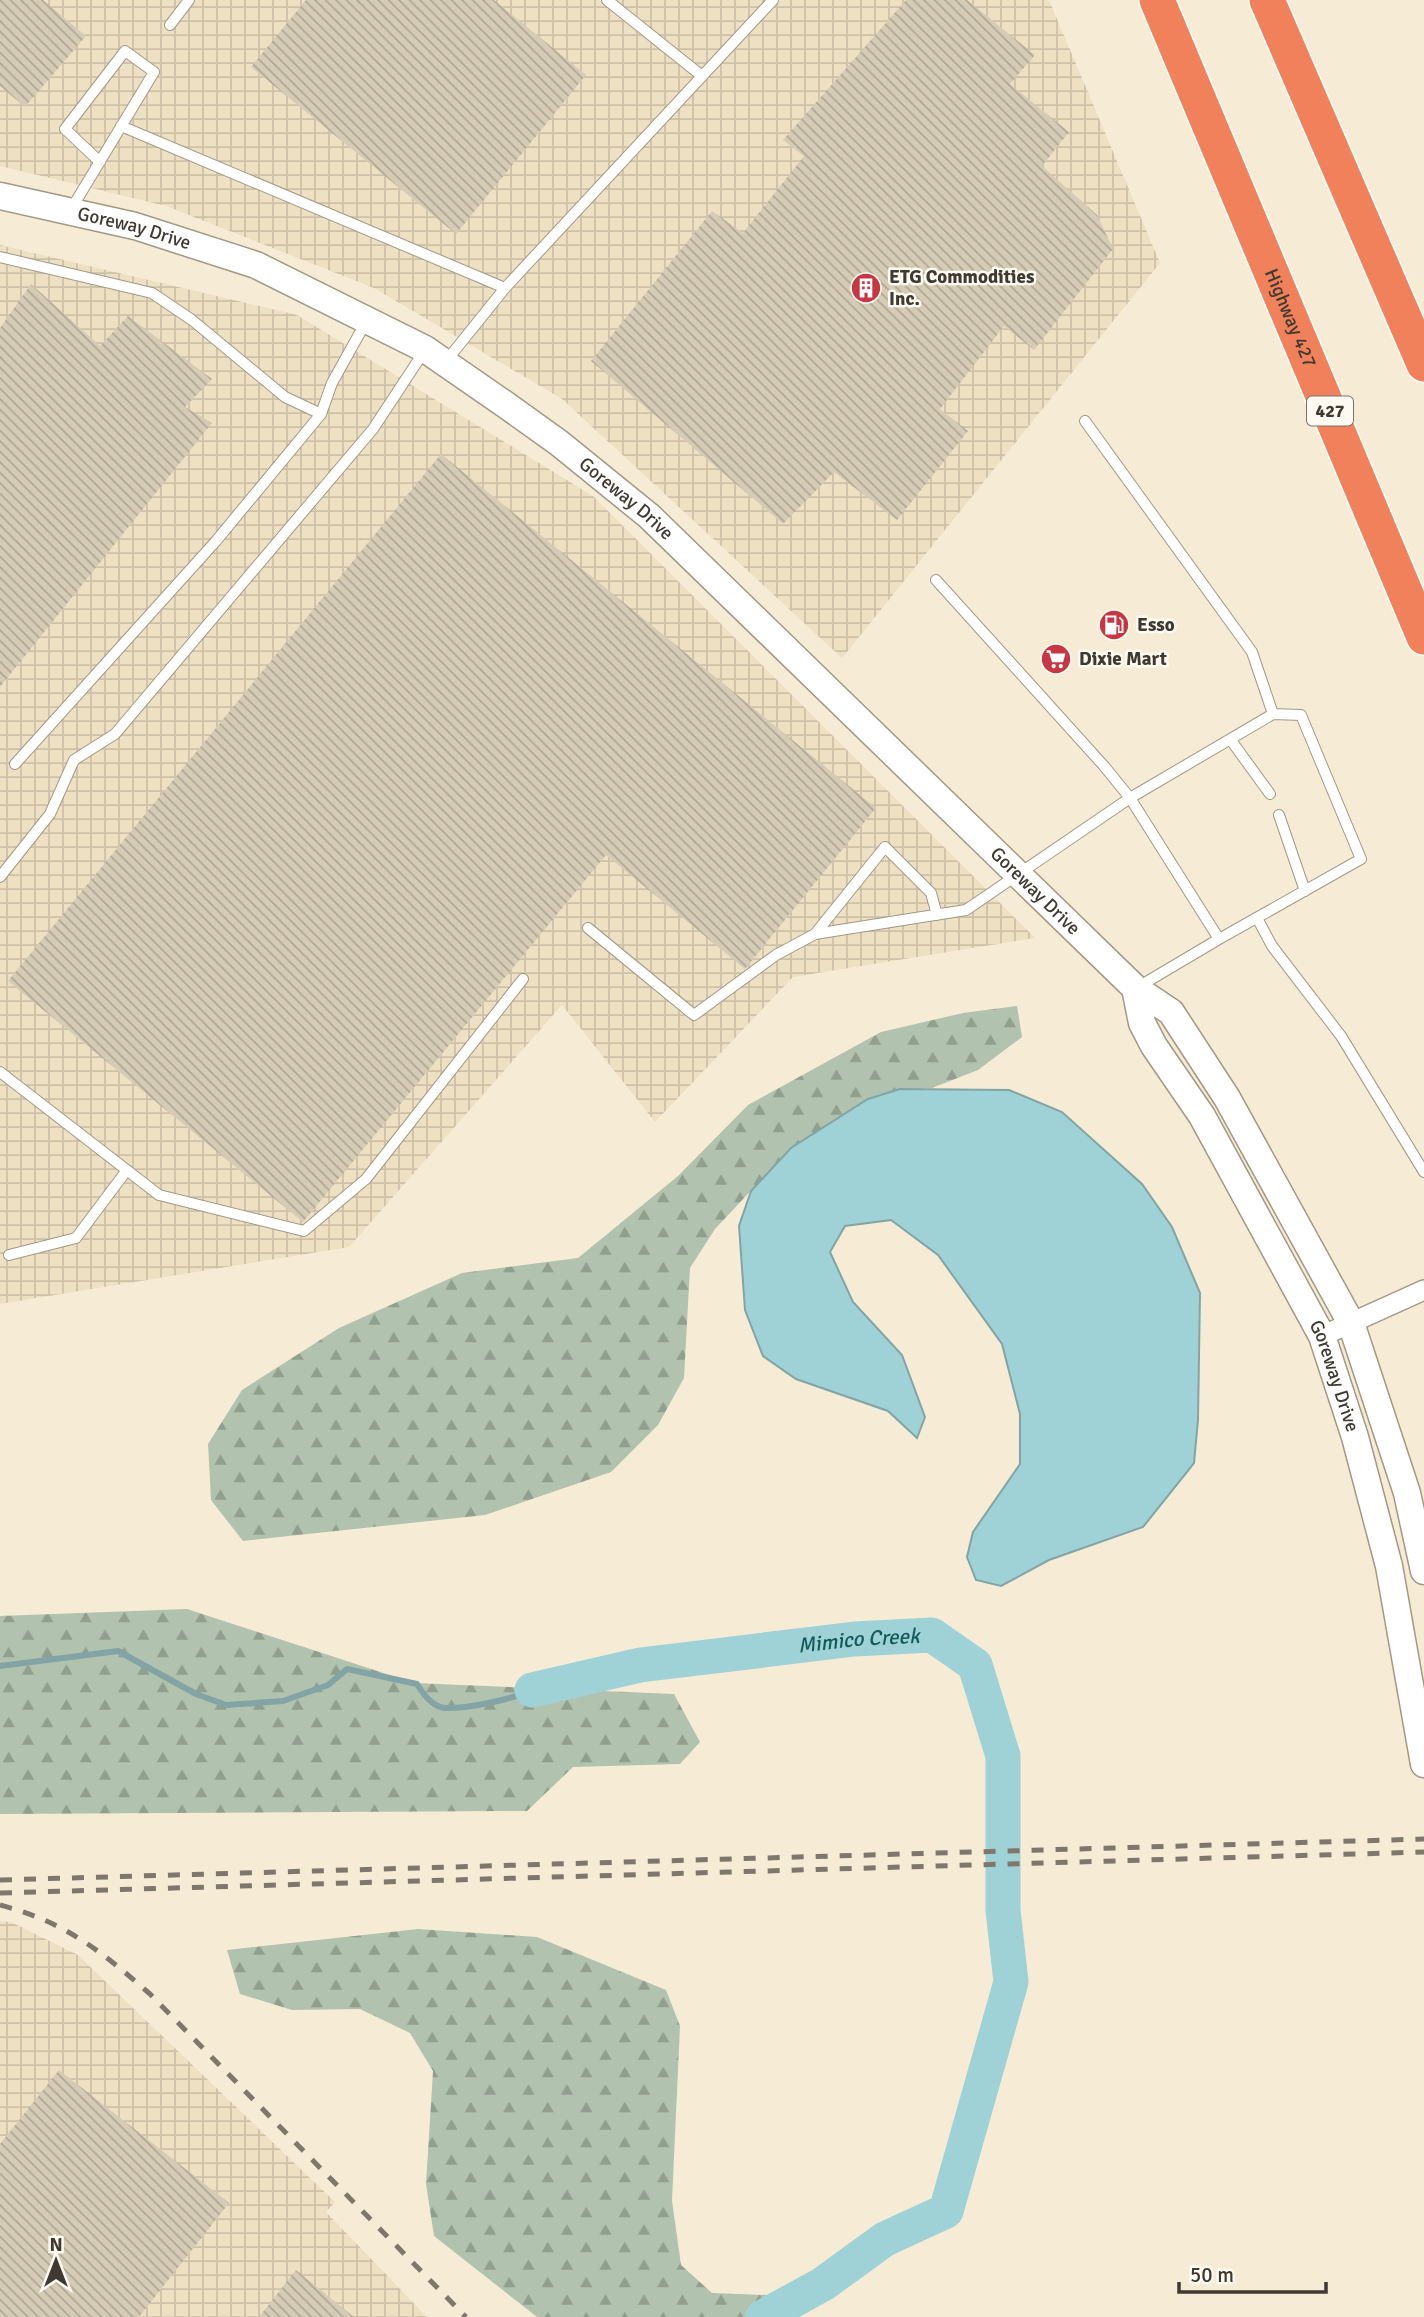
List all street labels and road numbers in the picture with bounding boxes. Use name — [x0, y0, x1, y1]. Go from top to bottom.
street label: Goreway Drive — [75, 202, 194, 255]
street label: Highway 427 — [1259, 265, 1322, 371]
road number: 427 — [1307, 396, 1353, 426]
street label: Goreway Drive — [574, 452, 679, 545]
street label: Goreway Drive — [985, 842, 1085, 940]
street label: Goreway Drive — [1304, 1316, 1365, 1435]

